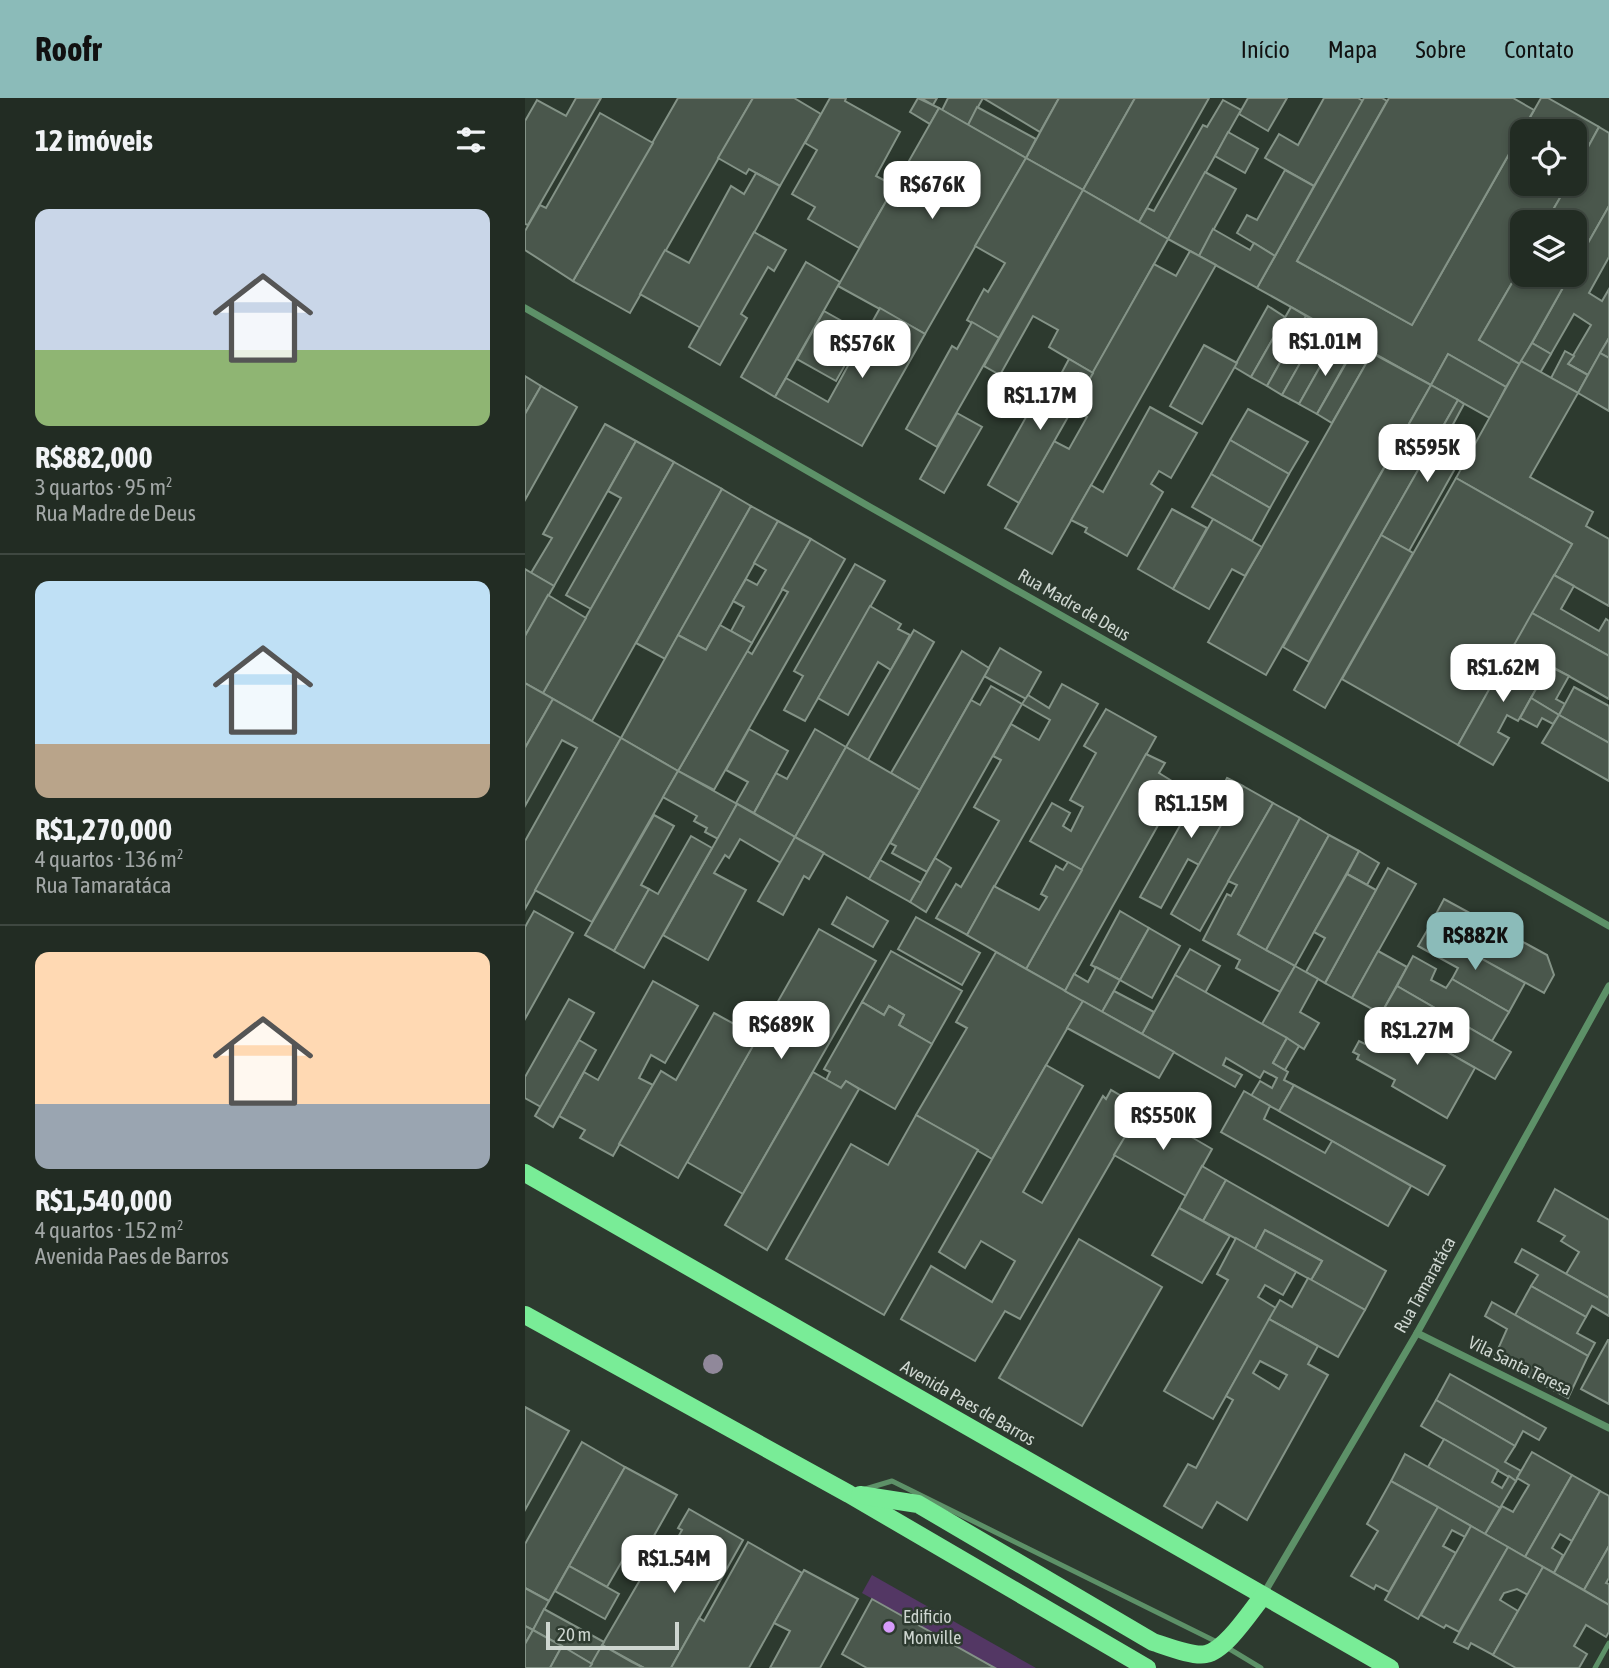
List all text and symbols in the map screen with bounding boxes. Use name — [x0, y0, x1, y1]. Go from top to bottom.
text: Roofr — [35, 30, 101, 68]
text: Início — [1241, 36, 1290, 63]
text: Mapa — [1328, 36, 1378, 63]
text: Sobre — [1416, 36, 1466, 63]
text: Contato — [1504, 36, 1574, 63]
map controls — [1510, 119, 1587, 287]
button: locate — [1510, 119, 1587, 196]
icon: filters — [452, 121, 490, 159]
text: 12 imóveis — [35, 123, 153, 157]
pin: R$676K — [875, 162, 989, 221]
text: R$676K — [900, 171, 964, 197]
button: layers — [1510, 210, 1587, 287]
icon: home — [200, 255, 326, 381]
pin: R$1.01M — [1260, 318, 1390, 378]
pin: R$576K — [805, 320, 919, 380]
text: R$1.01M — [1288, 328, 1362, 354]
text: R$576K — [830, 330, 894, 356]
pin: R$1.17M — [975, 372, 1105, 432]
text: R$1.17M — [1003, 382, 1077, 408]
pin: R$595K — [1370, 424, 1484, 484]
text: R$595K — [1395, 434, 1459, 460]
text: R$882,000 — [35, 440, 153, 474]
text: 3 quartos · 95 m² — [35, 474, 173, 500]
text: Rua Madre de Deus — [35, 500, 196, 526]
street label: Rua Madre de Deus — [1014, 564, 1134, 645]
icon: home — [200, 627, 326, 753]
pin: R$1.62M — [1438, 644, 1568, 704]
text: R$1.62M — [1466, 654, 1540, 680]
pin: R$1.15M — [1126, 780, 1256, 840]
text: R$1.15M — [1154, 790, 1228, 816]
text: R$1,270,000 — [35, 812, 172, 846]
text: 4 quartos · 136 m² — [35, 846, 183, 872]
text: Rua Tamaratáca — [35, 872, 171, 898]
pin: R$882K — [1418, 912, 1532, 972]
text: R$882K — [1443, 922, 1507, 948]
icon: home — [200, 998, 326, 1124]
pin: R$689K — [724, 1002, 838, 1061]
pin: R$1.27M — [1352, 1007, 1482, 1067]
text: R$689K — [749, 1011, 813, 1037]
text: R$1.27M — [1380, 1017, 1454, 1043]
pin: R$550K — [1106, 1093, 1220, 1152]
text: R$550K — [1131, 1102, 1195, 1128]
text: R$1,540,000 — [35, 1183, 172, 1217]
text: 4 quartos · 152 m² — [35, 1217, 183, 1243]
street label: Rua Tamaratáca — [1389, 1233, 1460, 1337]
text: Avenida Paes de Barros — [35, 1243, 229, 1269]
street label: Vila Santa Teresa — [1465, 1331, 1575, 1400]
street label: Avenida Paes de Barros — [897, 1356, 1039, 1450]
pin: R$1.54M — [609, 1536, 739, 1595]
text: R$1.54M — [637, 1545, 711, 1571]
place label: Edificio Monville — [903, 1606, 961, 1648]
scale bar — [546, 1619, 679, 1651]
marker: Edificio Monville — [881, 1619, 897, 1635]
text: 20 m — [557, 1623, 591, 1645]

